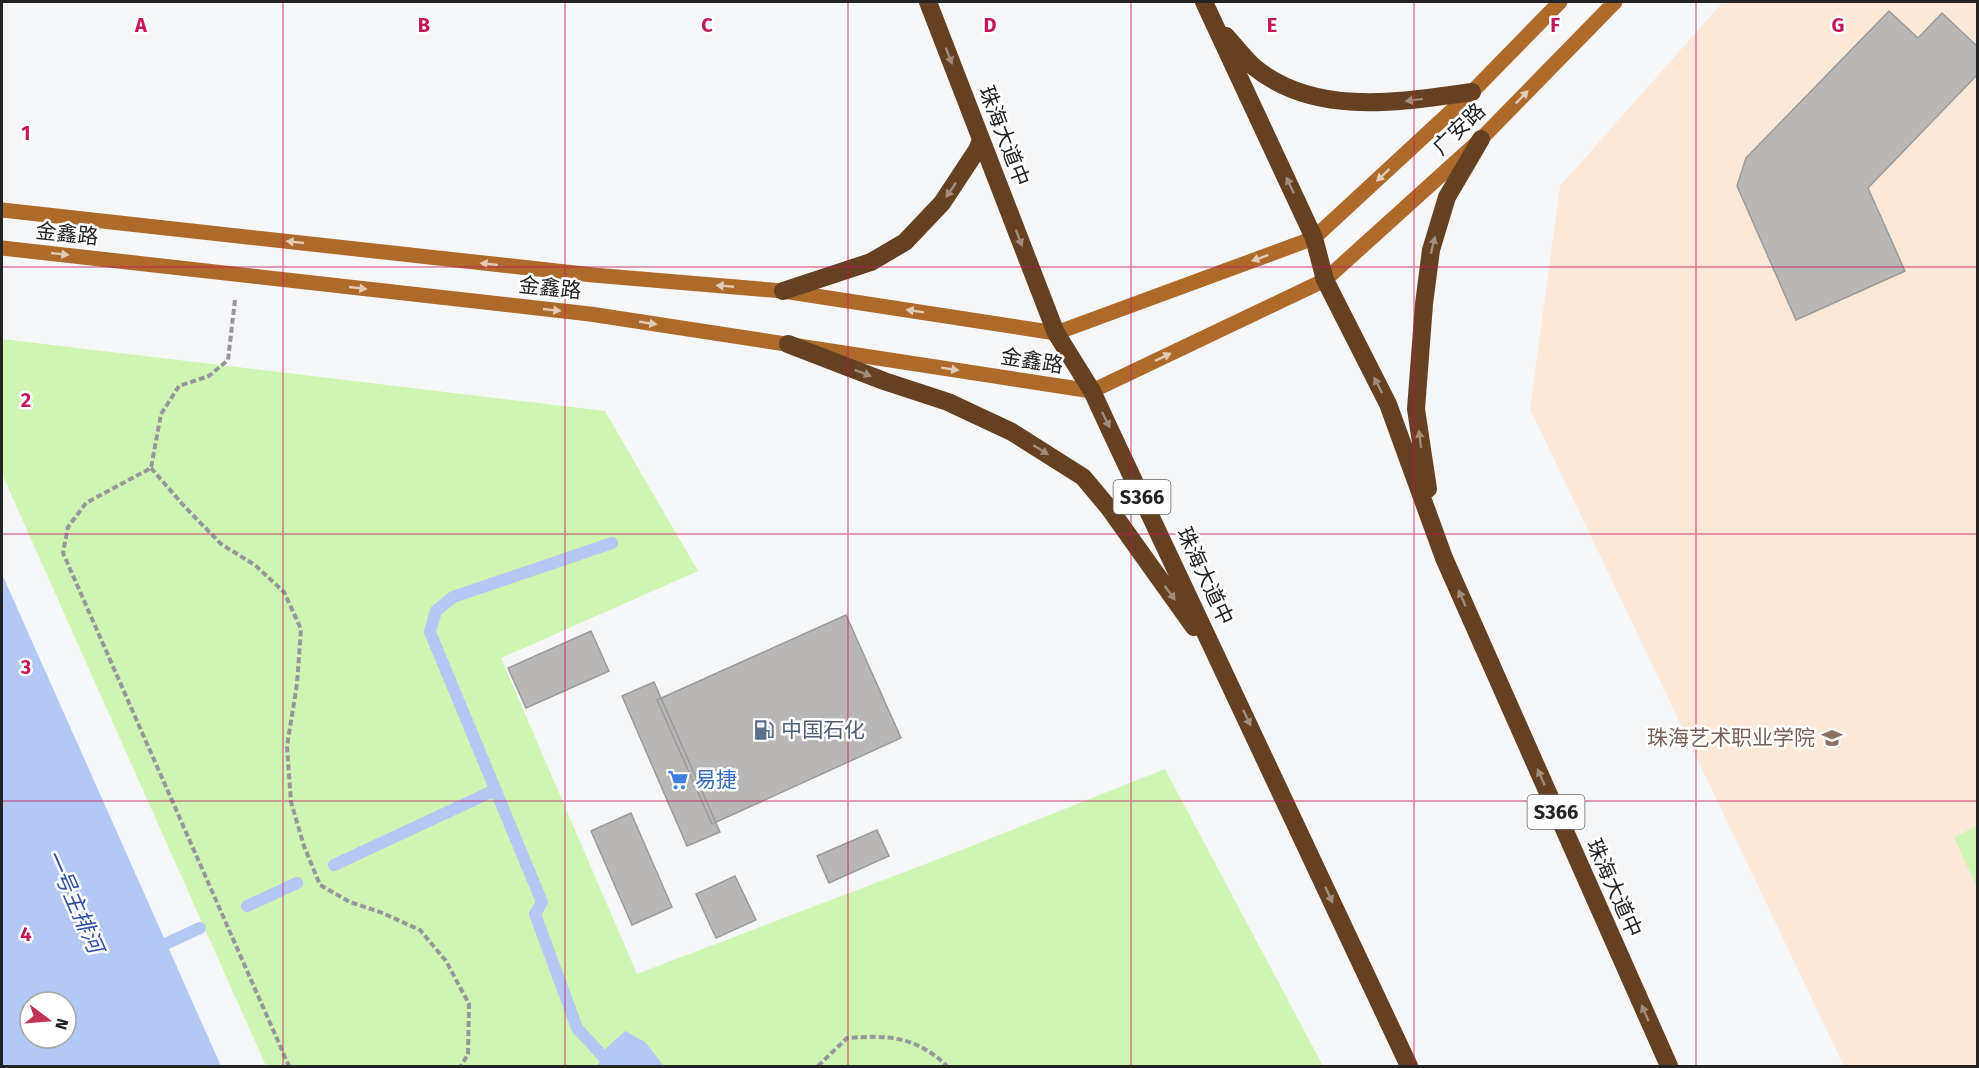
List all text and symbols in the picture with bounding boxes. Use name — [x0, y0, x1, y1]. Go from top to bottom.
text: A — [134, 13, 148, 37]
text: B — [418, 13, 430, 37]
text: C — [701, 13, 713, 37]
text: D — [983, 13, 997, 37]
text: E — [1267, 13, 1277, 37]
text: F — [1550, 13, 1560, 37]
text: G — [1832, 13, 1844, 37]
one-way arrow — [945, 47, 954, 65]
street label: 珠海大道中 — [973, 82, 1035, 190]
one-way arrow — [1515, 90, 1529, 104]
one-way arrow — [1405, 95, 1424, 104]
street label: 广安路 — [1427, 98, 1491, 160]
text: 1 — [21, 121, 31, 145]
one-way arrow — [1376, 167, 1390, 181]
one-way arrow — [1285, 176, 1294, 193]
one-way arrow — [945, 181, 957, 197]
street label: 金鑫路 — [34, 218, 100, 250]
one-way arrow — [1015, 229, 1024, 247]
one-way arrow — [1429, 236, 1439, 254]
one-way arrow — [285, 238, 304, 247]
one-way arrow — [50, 250, 69, 259]
one-way arrow — [1250, 253, 1268, 263]
one-way arrow — [479, 259, 498, 269]
street label: 金鑫路 — [517, 272, 583, 304]
one-way arrow — [715, 281, 734, 291]
one-way arrow — [348, 283, 367, 293]
one-way arrow — [542, 305, 561, 314]
one-way arrow — [906, 307, 925, 316]
one-way arrow — [639, 318, 658, 327]
street label: 金鑫路 — [999, 343, 1065, 379]
one-way arrow — [1155, 352, 1172, 361]
one-way arrow — [941, 365, 960, 374]
one-way arrow — [854, 368, 872, 378]
one-way arrow — [1374, 377, 1383, 394]
text: 2 — [21, 388, 31, 412]
one-way arrow — [1100, 411, 1110, 429]
one-way arrow — [1415, 429, 1425, 448]
one-way arrow — [1033, 444, 1049, 455]
road number: S366 — [1114, 480, 1170, 514]
street label: 珠海大道中 — [1171, 523, 1239, 629]
one-way arrow — [1164, 584, 1176, 600]
one-way arrow — [1457, 589, 1467, 607]
text: 3 — [20, 655, 31, 679]
one-way arrow — [1242, 709, 1251, 726]
place label: 中国石化 — [781, 717, 865, 743]
fuel station icon: 中国石化 — [752, 718, 776, 742]
place label: 珠海艺术职业学院 — [1647, 725, 1815, 751]
school or university icon: 珠海艺术职业学院 — [1820, 726, 1844, 750]
place label: 易捷 — [695, 767, 737, 793]
supermarket icon: 易捷 — [666, 768, 690, 792]
one-way arrow — [1536, 768, 1545, 786]
road number: S366 — [1528, 795, 1584, 829]
street label: 珠海大道中 — [1581, 835, 1647, 941]
water label: 一号主排河 — [40, 845, 111, 961]
one-way arrow — [1324, 886, 1333, 903]
text: 4 — [20, 922, 32, 946]
north arrow — [18, 990, 78, 1050]
one-way arrow — [1640, 1004, 1649, 1022]
text: N — [51, 1016, 73, 1032]

